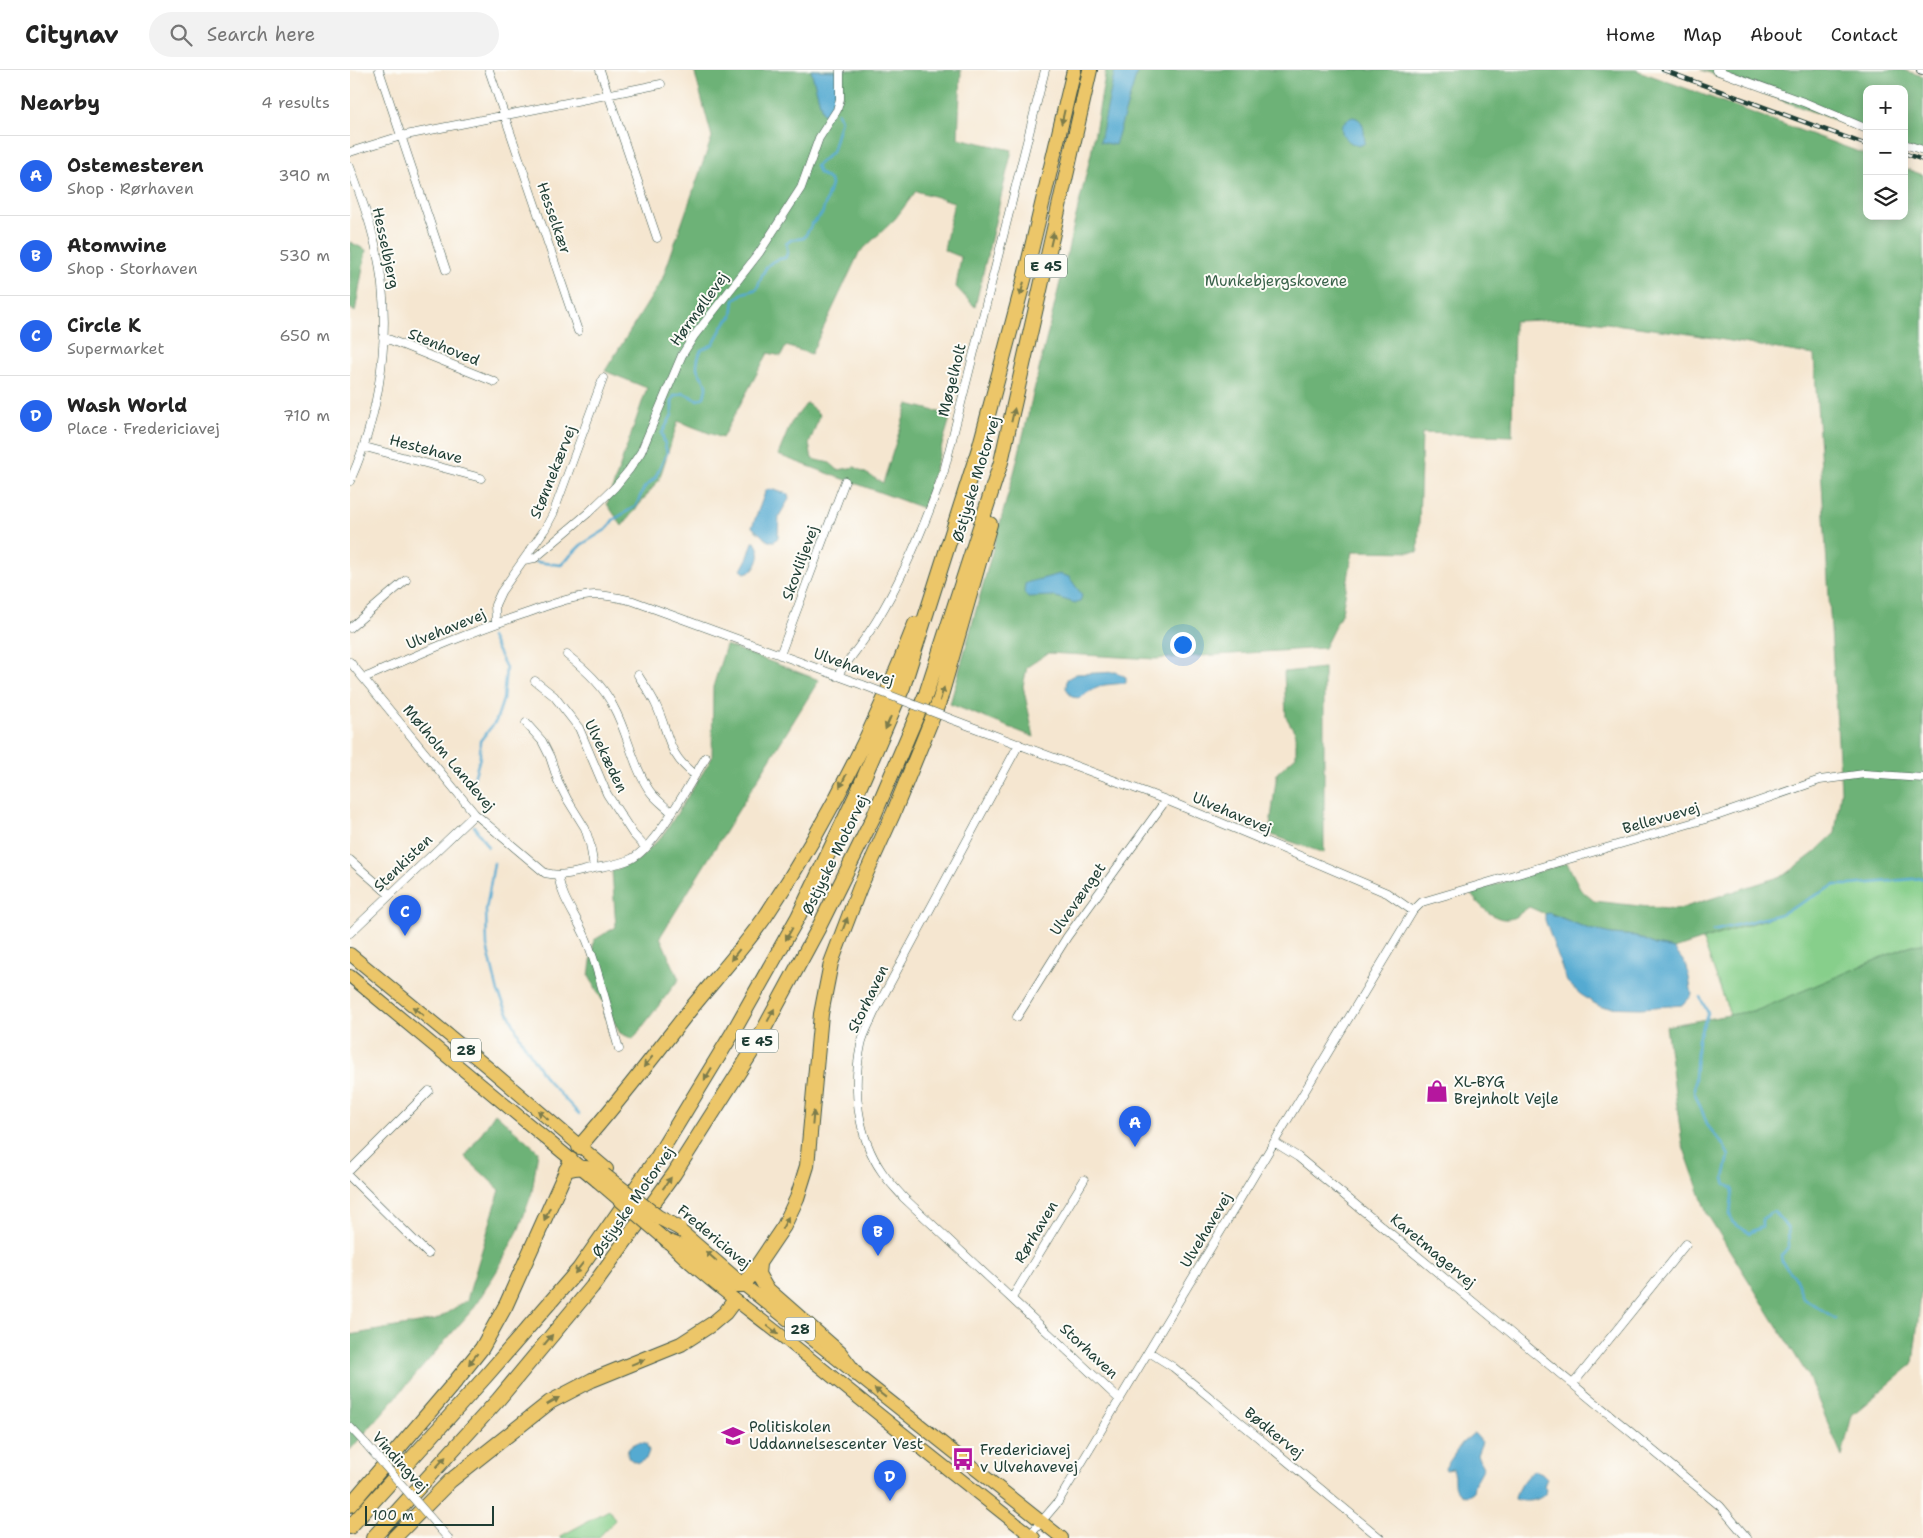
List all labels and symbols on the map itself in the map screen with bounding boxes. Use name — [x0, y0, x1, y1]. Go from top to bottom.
one-way arrow — [1059, 110, 1067, 125]
street label: Hesselkær — [532, 179, 576, 257]
street label: Hesselbjerg — [368, 205, 404, 291]
one-way arrow — [1048, 232, 1056, 247]
road number: E 45 — [1025, 255, 1067, 278]
street label: Hørmøllevej — [665, 268, 733, 350]
park label: Munkebjergskovene — [1205, 271, 1347, 291]
one-way arrow — [1017, 282, 1025, 297]
street label: Stenhoved — [405, 324, 483, 371]
street label: Møgelholt — [933, 341, 971, 419]
one-way arrow — [1009, 407, 1017, 422]
street label: Østjyske Motorvej — [947, 413, 1005, 545]
street label: Stønnekærvej — [525, 422, 581, 522]
street label: Hestehave — [387, 430, 465, 468]
street label: Skovliljevej — [777, 523, 823, 603]
street label: Ulvehavevej — [403, 604, 489, 654]
your location — [1170, 632, 1196, 658]
street label: Ulvehavevej — [811, 643, 897, 691]
one-way arrow — [938, 686, 946, 701]
street label: Mølholm Landevej — [398, 700, 500, 816]
street label: Ulvekæden — [580, 716, 632, 796]
one-way arrow — [883, 716, 891, 730]
one-way arrow — [839, 774, 847, 788]
street label: Ulvehavevej — [1189, 787, 1275, 839]
street label: Østjyske Motorvej — [797, 792, 873, 918]
street label: Bellevuevej — [1620, 797, 1702, 839]
street label: Stenkisten — [369, 830, 437, 896]
street label: Ulvevænget — [1046, 859, 1110, 939]
pin: C — [389, 895, 421, 936]
one-way arrow — [841, 916, 849, 931]
one-way arrow — [785, 926, 793, 941]
one-way arrow — [730, 948, 741, 961]
street label: Storhaven — [843, 962, 893, 1036]
one-way arrow — [412, 1005, 425, 1016]
one-way arrow — [767, 1008, 775, 1022]
road number: E 45 — [736, 1029, 778, 1052]
road number: 28 — [451, 1038, 481, 1062]
one-way arrow — [643, 1055, 654, 1068]
one-way arrow — [703, 1068, 712, 1081]
place label: XL-BYG Brejnholt Vejle — [1454, 1072, 1559, 1109]
shop icon: XL-BYG Brejnholt Vejle — [1424, 1078, 1450, 1104]
pin: A — [1119, 1106, 1151, 1147]
one-way arrow — [537, 1109, 549, 1121]
one-way arrow — [809, 1110, 817, 1126]
street label: Østjyske Motorvej — [587, 1143, 679, 1261]
one-way arrow — [662, 1177, 673, 1190]
street label: Ulvehavevej — [1176, 1189, 1236, 1271]
street label: Rørhaven — [1010, 1197, 1062, 1267]
street label: Fredericiavej — [673, 1200, 755, 1274]
one-way arrow — [542, 1207, 550, 1221]
street label: Karetmagervej — [1386, 1209, 1480, 1293]
pin: B — [862, 1215, 894, 1256]
one-way arrow — [781, 1216, 789, 1231]
one-way arrow — [705, 1251, 718, 1262]
one-way arrow — [574, 1261, 584, 1275]
road number: 28 — [785, 1318, 815, 1340]
street label: Storhaven — [1055, 1319, 1123, 1383]
one-way arrow — [766, 1325, 780, 1335]
one-way arrow — [542, 1334, 553, 1347]
one-way arrow — [468, 1352, 479, 1365]
one-way arrow — [631, 1358, 646, 1366]
one-way arrow — [874, 1388, 887, 1399]
one-way arrow — [546, 1397, 561, 1405]
street label: Bødkervej — [1240, 1403, 1308, 1463]
place label: Politiskolen Uddannelsescenter Vest — [749, 1417, 923, 1454]
school or university icon: Politiskolen Uddannelsescenter Vest — [720, 1423, 746, 1449]
street label: Vindingvej — [368, 1427, 432, 1497]
place label: Fredericiavej v Ulvehavevej — [980, 1440, 1078, 1477]
bus stop icon: Fredericiavej v Ulvehavevej — [950, 1446, 976, 1472]
one-way arrow — [435, 1457, 447, 1469]
pin: D — [874, 1460, 906, 1501]
scale bar — [365, 1503, 494, 1526]

